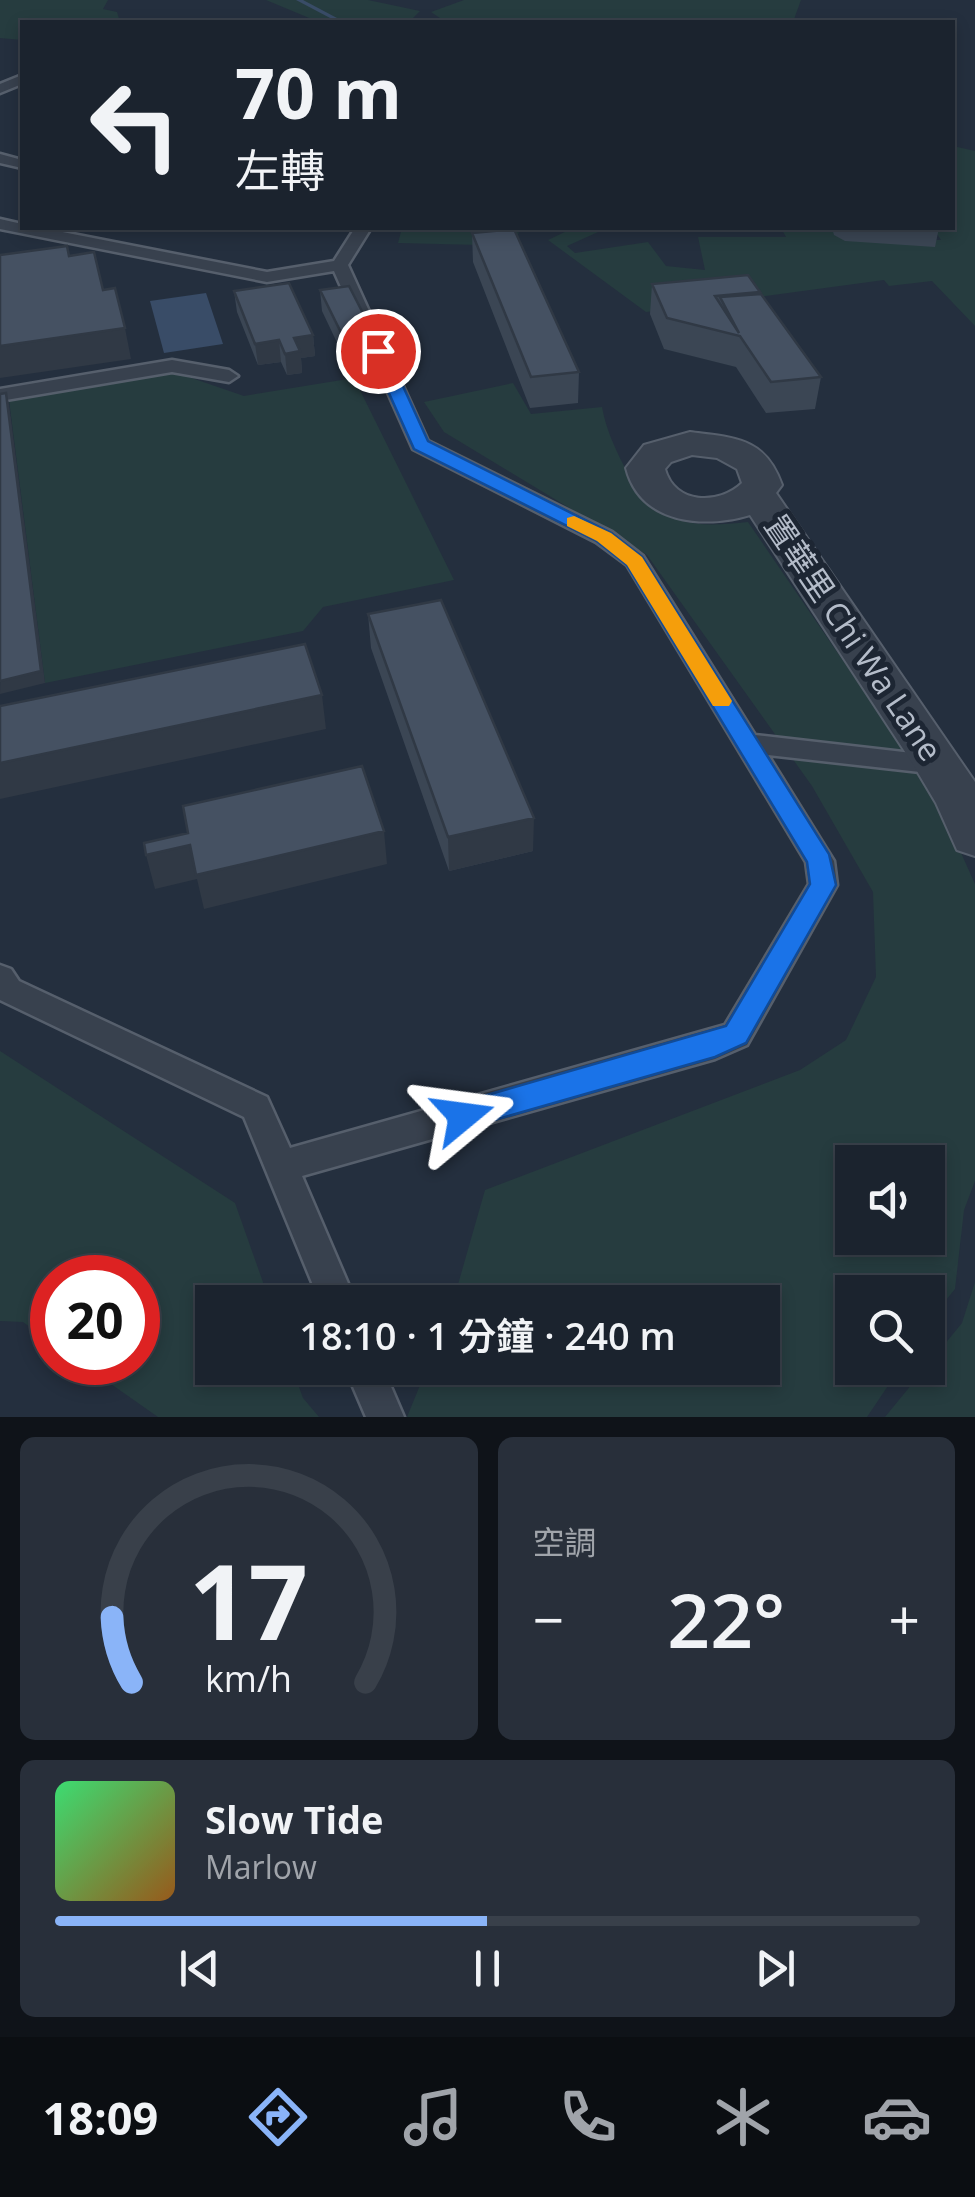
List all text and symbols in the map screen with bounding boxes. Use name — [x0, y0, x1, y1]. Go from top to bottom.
text: 70 m — [235, 44, 402, 140]
icon: left — [70, 60, 200, 190]
text: 左轉 — [235, 139, 325, 200]
pin — [336, 309, 421, 394]
icon: arrive — [351, 324, 406, 379]
street label: 置華里 Chi Wa Lane — [756, 506, 953, 769]
position arrow — [411, 1064, 515, 1168]
map controls — [835, 1145, 945, 1385]
button: sound — [835, 1145, 945, 1255]
speed limit sign: 20 — [30, 1255, 160, 1385]
button: search — [835, 1275, 945, 1385]
text: 18:10 · 1 分鐘 · 240 m — [299, 1309, 676, 1361]
text: 空調 — [533, 1520, 597, 1563]
text: 17 — [189, 1529, 308, 1670]
text: 22° — [667, 1568, 785, 1670]
text: − — [533, 1581, 564, 1656]
text: + — [889, 1581, 920, 1656]
text: km/h — [205, 1654, 292, 1702]
text: Slow Tide — [205, 1793, 384, 1845]
text: Marlow — [205, 1845, 317, 1888]
icon: previous — [172, 1941, 227, 1996]
icon: pause — [460, 1941, 515, 1996]
icon: next — [748, 1941, 803, 1996]
icon: directions — [243, 2082, 313, 2152]
icon: music — [398, 2082, 468, 2152]
icon: phone — [553, 2082, 623, 2152]
icon: climate — [708, 2082, 778, 2152]
icon: car — [862, 2082, 932, 2152]
text: 18:09 — [42, 2087, 158, 2148]

